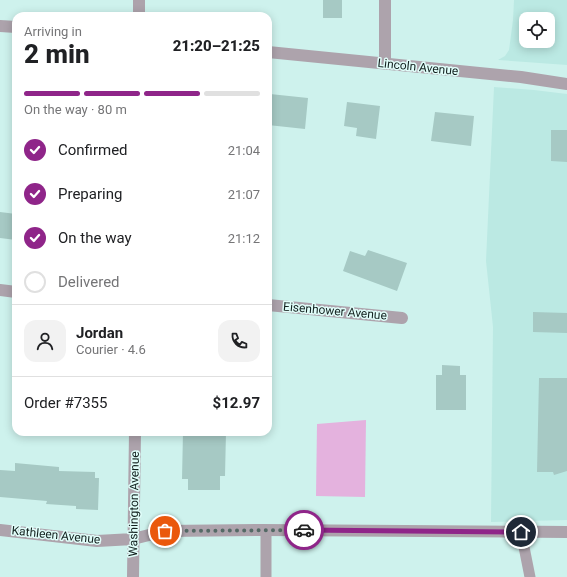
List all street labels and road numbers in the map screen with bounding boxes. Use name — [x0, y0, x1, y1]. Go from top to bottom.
street label: Lincoln Avenue — [377, 56, 459, 78]
street label: Eisenhower Avenue — [283, 299, 387, 323]
street label: Washington Avenue — [126, 451, 142, 557]
street label: Kathleen Avenue — [11, 523, 101, 547]

